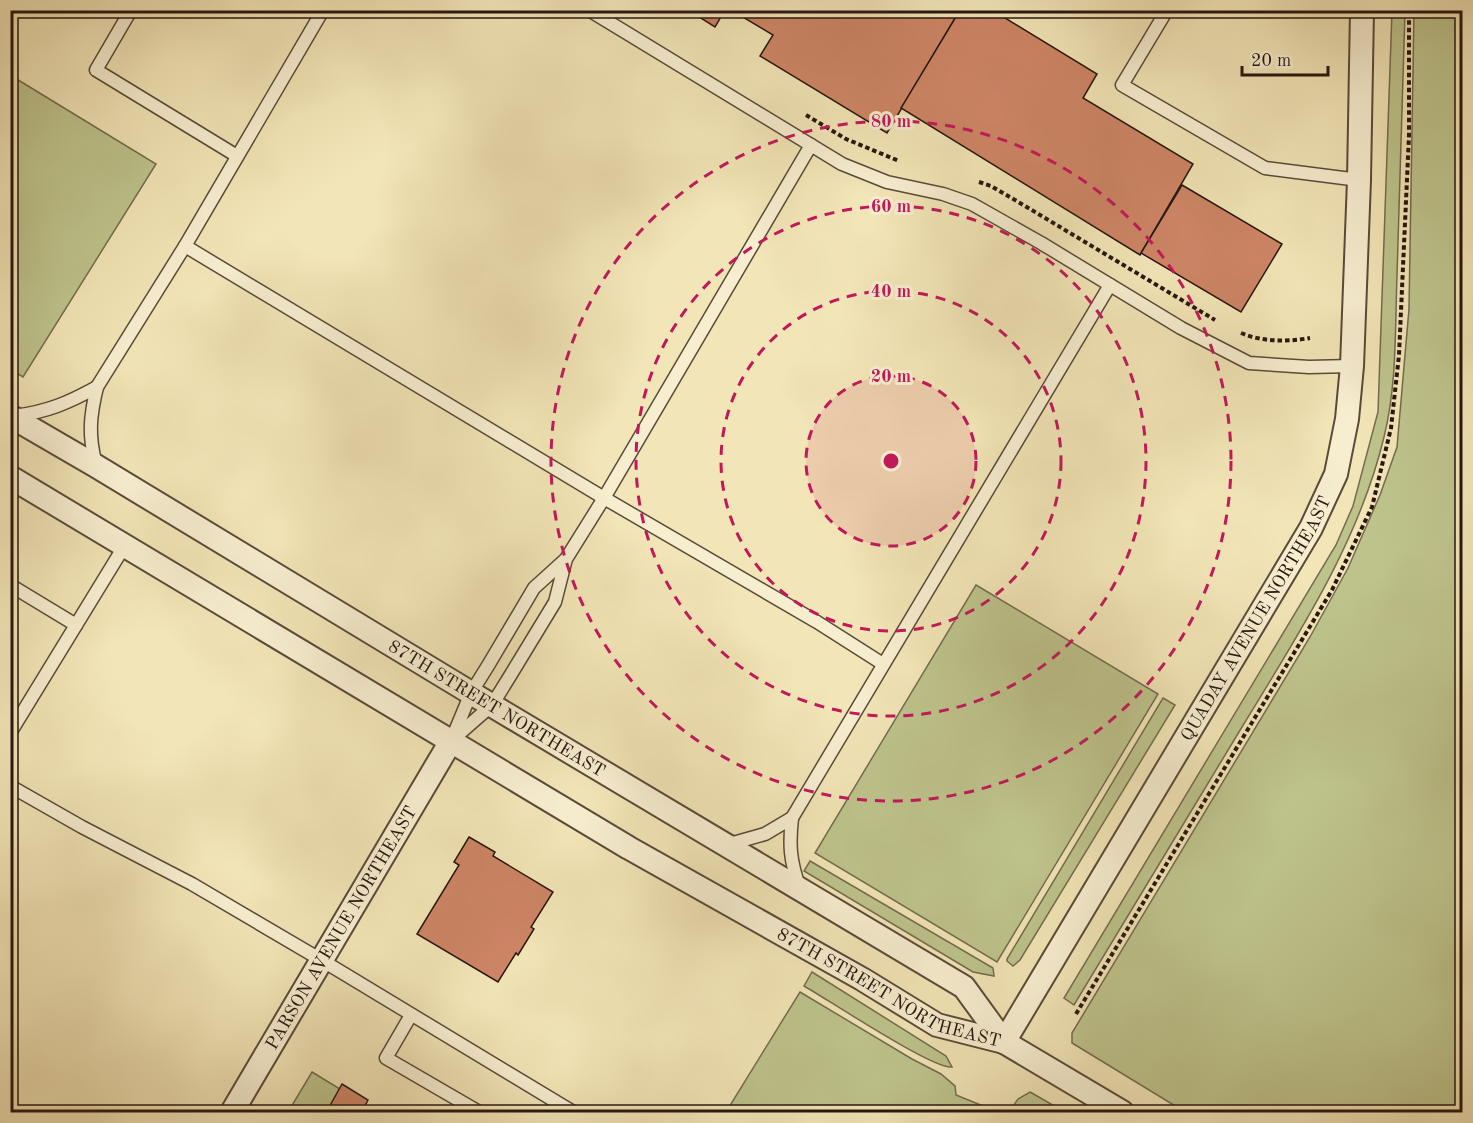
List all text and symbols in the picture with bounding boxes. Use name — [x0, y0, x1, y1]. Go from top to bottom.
scale bar — [1242, 39, 1328, 77]
text: 20 m — [1251, 52, 1291, 70]
text: 80 m — [871, 113, 911, 131]
text: 60 m — [871, 198, 911, 216]
text: 40 m — [871, 283, 911, 301]
text: 20 m — [871, 368, 911, 386]
centre of rings — [881, 451, 901, 471]
street label: QUADAY AVENUE NORTHEAST — [1178, 493, 1335, 744]
street label: 87TH STREET NORTHEAST — [385, 637, 608, 781]
street label: PARSON AVENUE NORTHEAST — [263, 803, 420, 1053]
street label: 87TH STREET NORTHEAST — [774, 925, 1003, 1051]

